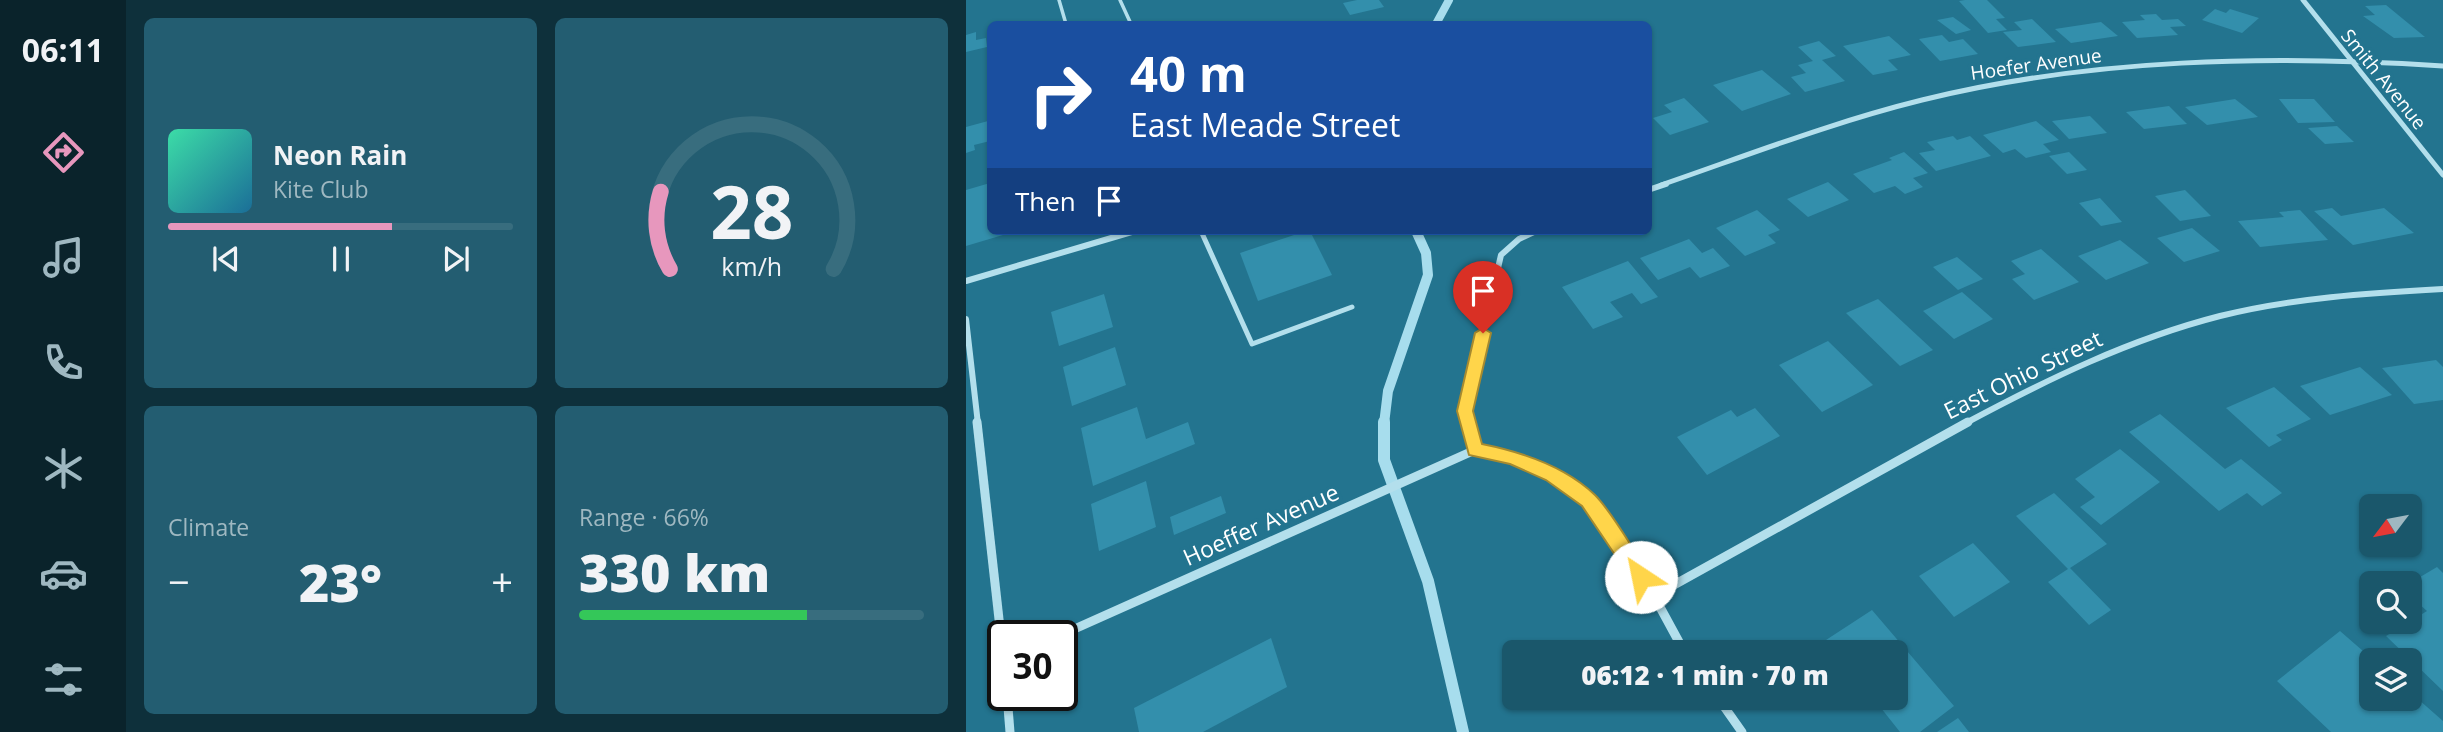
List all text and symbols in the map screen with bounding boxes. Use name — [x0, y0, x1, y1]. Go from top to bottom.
street label: Smith Avenue — [2335, 23, 2433, 135]
text: 06:11 — [22, 28, 104, 71]
text: 40 m — [1130, 40, 1247, 106]
street label: Hoefer Avenue — [1969, 42, 2103, 86]
icon: right — [1015, 49, 1106, 140]
text: East Meade Street — [1130, 103, 1400, 146]
icon: directions — [39, 128, 88, 177]
text: Neon Rain — [273, 137, 407, 173]
text: 28 — [710, 162, 793, 261]
text: Kite Club — [273, 173, 368, 205]
icon: arrive — [1090, 182, 1128, 220]
text: Then — [1015, 183, 1076, 219]
icon: music — [39, 233, 88, 282]
icon: previous — [207, 240, 245, 278]
icon: pause — [322, 240, 360, 278]
icon: next — [437, 240, 475, 278]
text: km/h — [721, 249, 782, 283]
pin — [1453, 261, 1513, 333]
icon: arrive — [1464, 272, 1502, 310]
street label: East Ohio Street — [1938, 322, 2107, 426]
icon: phone — [39, 338, 88, 387]
icon: climate — [39, 444, 88, 493]
street label: Hoeffer Avenue — [1178, 475, 1344, 573]
north arrow — [2359, 494, 2422, 556]
map controls — [2359, 494, 2422, 711]
text: Range · 66% — [579, 501, 709, 533]
text: Climate — [168, 511, 249, 543]
text: 330 km — [579, 536, 770, 607]
position arrow — [1604, 540, 1678, 614]
text: 23° — [299, 546, 382, 617]
icon: car — [39, 549, 88, 598]
text: − — [168, 555, 190, 607]
text: + — [491, 555, 513, 607]
button: search — [2359, 571, 2422, 634]
speed limit sign: 30 — [987, 620, 1078, 711]
button: layers — [2359, 648, 2422, 711]
icon: filters — [39, 655, 88, 704]
text: 06:12 · 1 min · 70 m — [1581, 657, 1829, 693]

